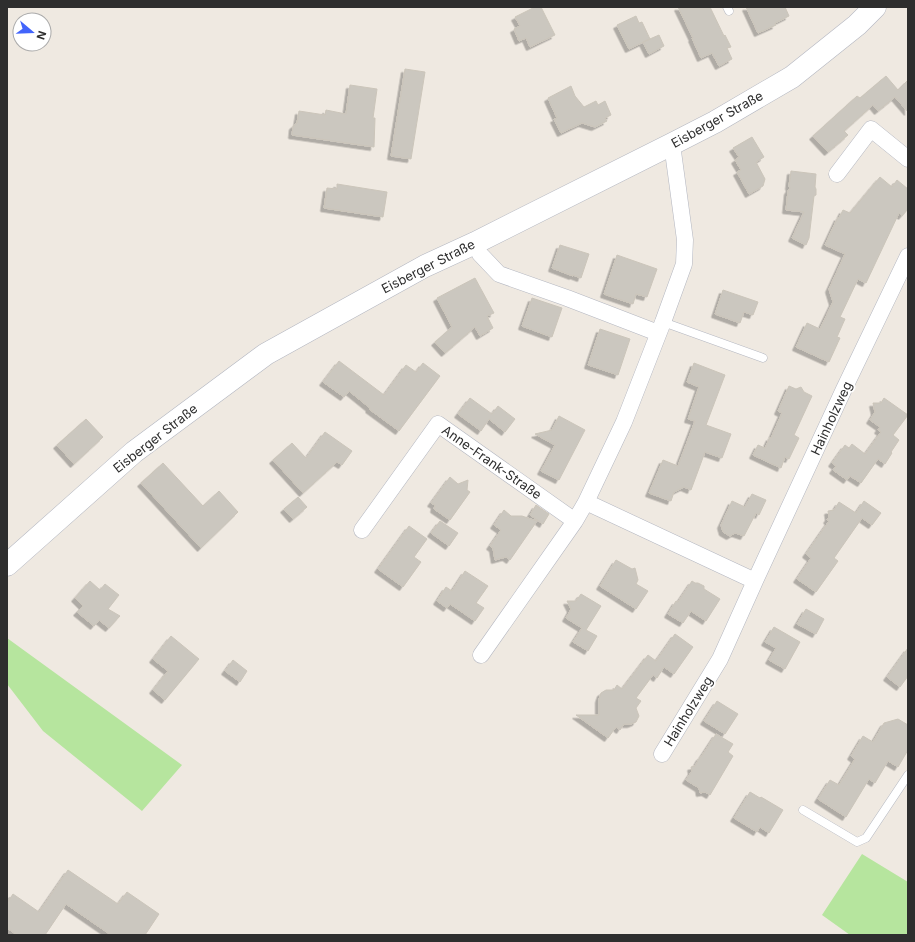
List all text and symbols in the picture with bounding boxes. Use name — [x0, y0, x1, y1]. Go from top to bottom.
north arrow — [12, 12, 52, 52]
text: N — [33, 29, 49, 42]
street label: Eisberger Straße — [668, 87, 766, 151]
street label: Eisberger Straße — [379, 236, 477, 296]
street label: Hainholzweg — [807, 379, 855, 457]
street label: Eisberger Straße — [110, 400, 200, 476]
street label: Anne-Frank-Straße — [439, 422, 545, 502]
street label: Hainholzweg — [660, 673, 716, 749]

